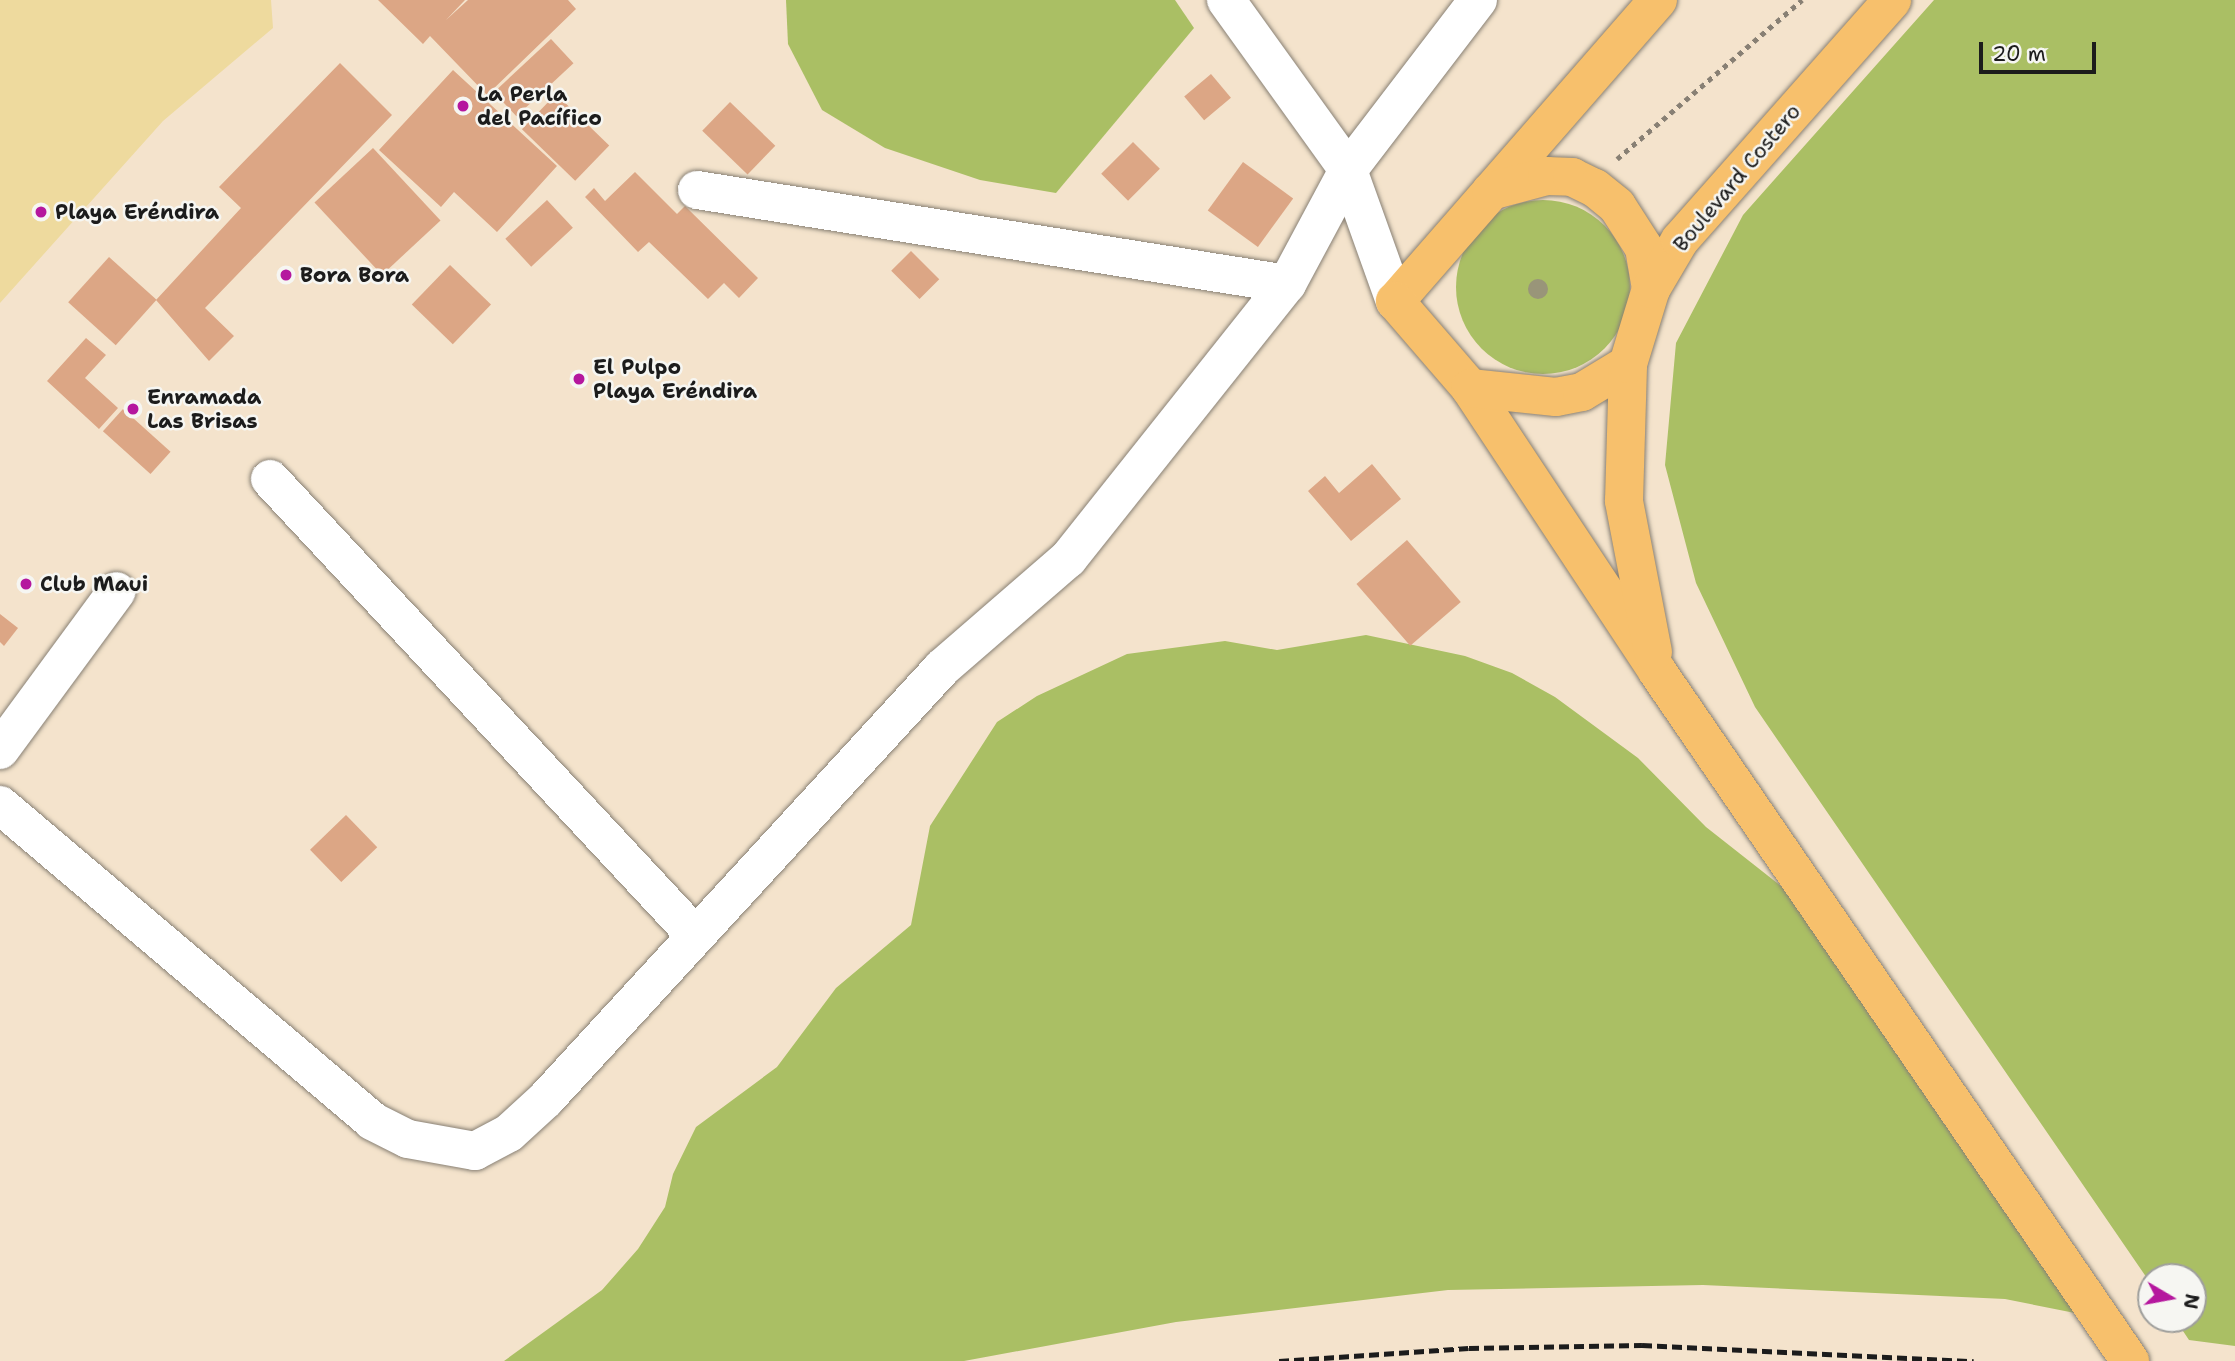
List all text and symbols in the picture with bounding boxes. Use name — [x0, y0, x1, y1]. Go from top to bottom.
scale bar — [1983, 28, 2100, 72]
text: 20 m — [1992, 40, 2046, 68]
place label: La Perla del Pacífico — [477, 81, 602, 131]
marker: La Perla del Pacífico — [455, 98, 471, 114]
street label: Boulevard Costero — [1668, 99, 1806, 257]
place label: Playa Eréndira — [55, 199, 219, 225]
marker: Playa Eréndira — [33, 204, 49, 220]
place label: Bora Bora — [300, 262, 409, 288]
marker: Bora Bora — [278, 267, 294, 283]
place label: El Pulpo Playa Eréndira — [593, 354, 757, 404]
marker: El Pulpo Playa Eréndira — [571, 371, 587, 387]
place label: Enramada Las Brisas — [147, 384, 261, 434]
marker: Enramada Las Brisas — [125, 401, 141, 417]
place label: Club Maui — [40, 571, 148, 597]
marker: Club Maui — [18, 576, 34, 592]
north arrow — [2137, 1263, 2207, 1333]
text: N — [2178, 1292, 2205, 1311]

